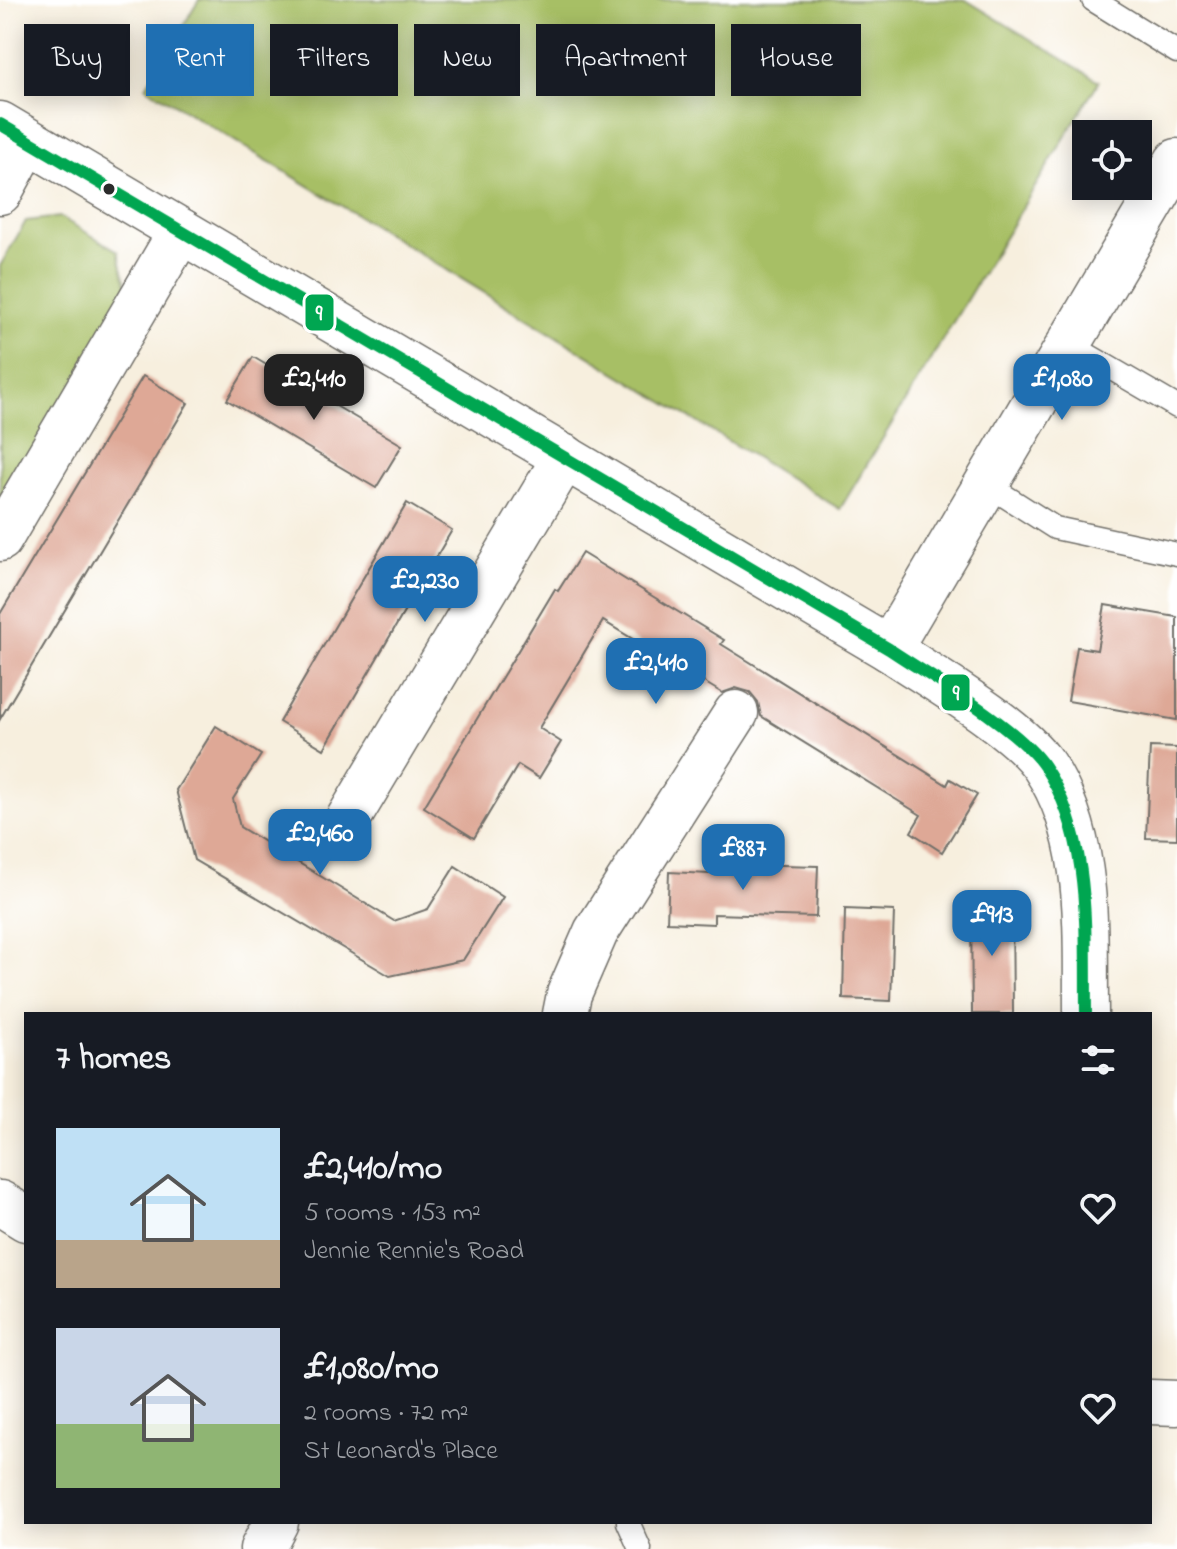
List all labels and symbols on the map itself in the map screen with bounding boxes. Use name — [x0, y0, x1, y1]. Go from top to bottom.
unlabelled marker — [101, 181, 117, 197]
line badge: 9 — [304, 293, 335, 332]
text: 9 — [315, 299, 323, 331]
pin: £2,410 — [249, 354, 379, 422]
pin: £1,080 — [997, 354, 1127, 422]
pin: £2,230 — [360, 556, 490, 624]
pin: £2,410 — [591, 638, 721, 706]
line badge: 9 — [940, 673, 971, 712]
text: 9 — [952, 679, 960, 711]
pin: £2,460 — [255, 809, 385, 877]
pin: £887 — [696, 824, 790, 892]
pin: £913 — [945, 890, 1039, 958]

